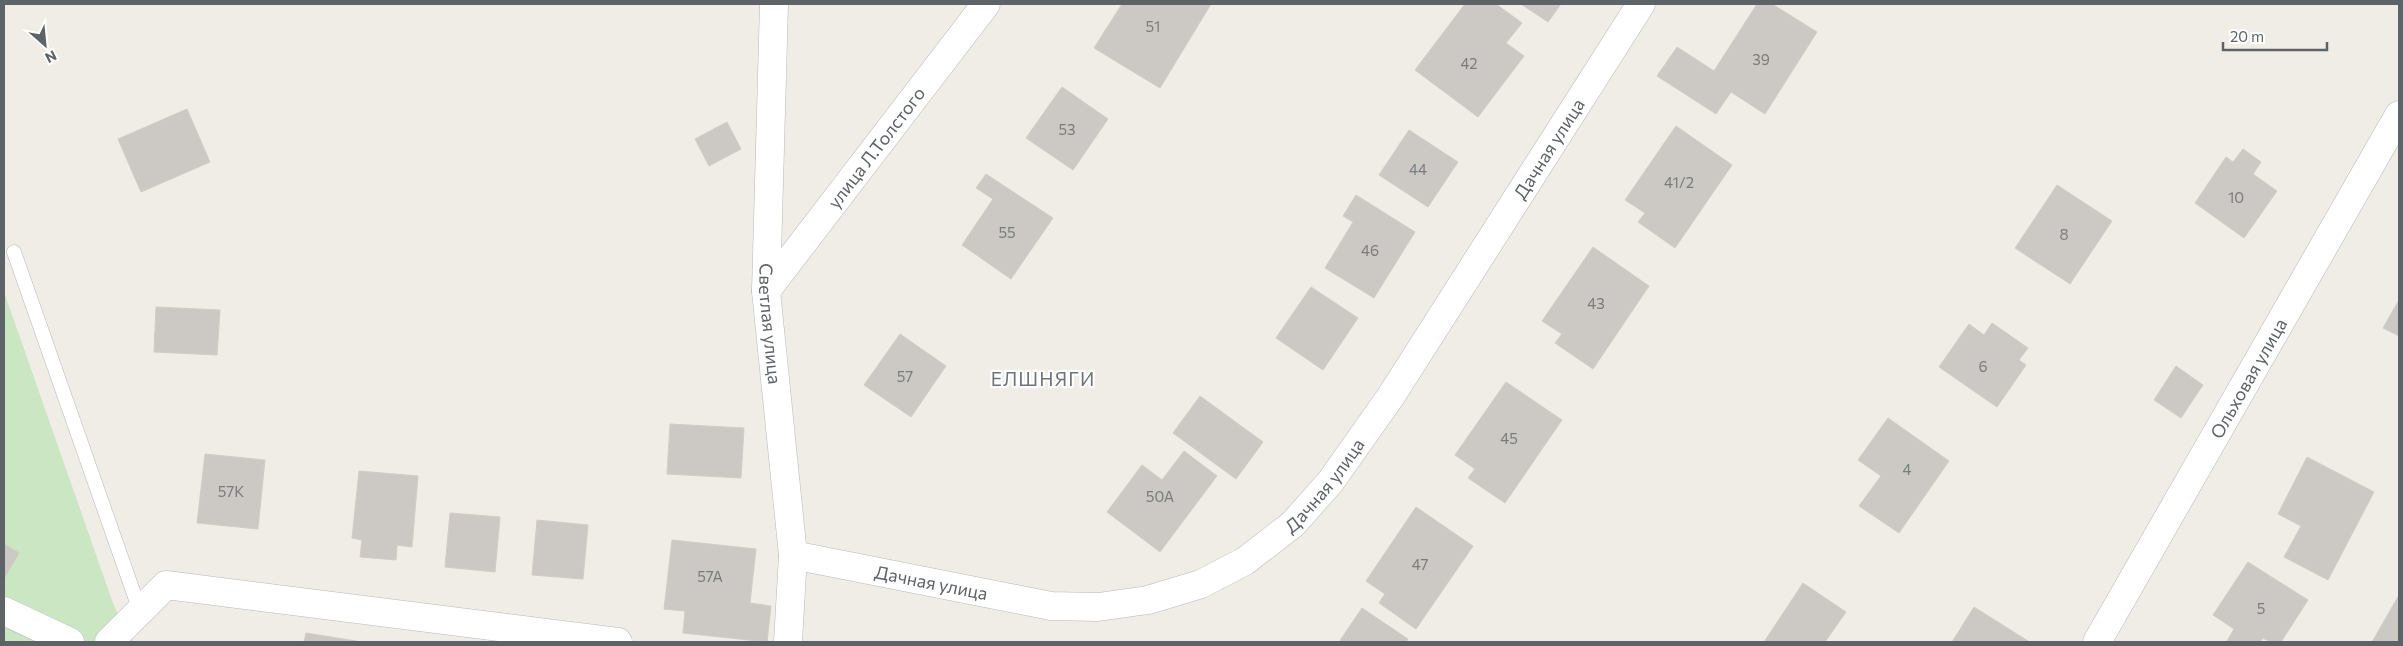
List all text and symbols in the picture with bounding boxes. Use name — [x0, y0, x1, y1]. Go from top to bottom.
house number: 51 — [1145, 17, 1161, 35]
north arrow — [20, 20, 70, 70]
scale bar — [2223, 20, 2327, 52]
text: 20 m — [2230, 27, 2264, 45]
text: N — [43, 47, 60, 67]
house number: 39 — [1752, 50, 1770, 68]
house number: 42 — [1460, 54, 1478, 72]
street label: улица Л.Толстого — [823, 82, 930, 212]
street label: Дачная улица — [1509, 94, 1589, 203]
house number: 53 — [1058, 120, 1076, 138]
house number: 44 — [1409, 160, 1427, 178]
house number: 41/2 — [1664, 173, 1694, 191]
house number: 10 — [2228, 188, 2244, 206]
house number: 55 — [998, 223, 1016, 241]
house number: 8 — [2059, 225, 2069, 243]
house number: 46 — [1361, 241, 1379, 259]
street label: Светлая улица — [755, 263, 786, 385]
house number: 43 — [1587, 294, 1605, 312]
street label: Ольховая улица — [2205, 314, 2291, 442]
house number: 6 — [1978, 357, 1988, 375]
house number: 57 — [897, 367, 913, 385]
district label: ЕЛШНЯГИ — [991, 367, 1095, 390]
house number: 45 — [1500, 429, 1518, 447]
street label: Дачная улица — [1280, 434, 1369, 537]
house number: 4 — [1903, 460, 1912, 478]
house number: 57К — [218, 482, 244, 500]
house number: 50А — [1146, 487, 1174, 505]
house number: 47 — [1412, 555, 1428, 573]
street label: Дачная улица — [873, 560, 990, 604]
house number: 57А — [697, 567, 723, 585]
house number: 5 — [2257, 599, 2265, 617]

